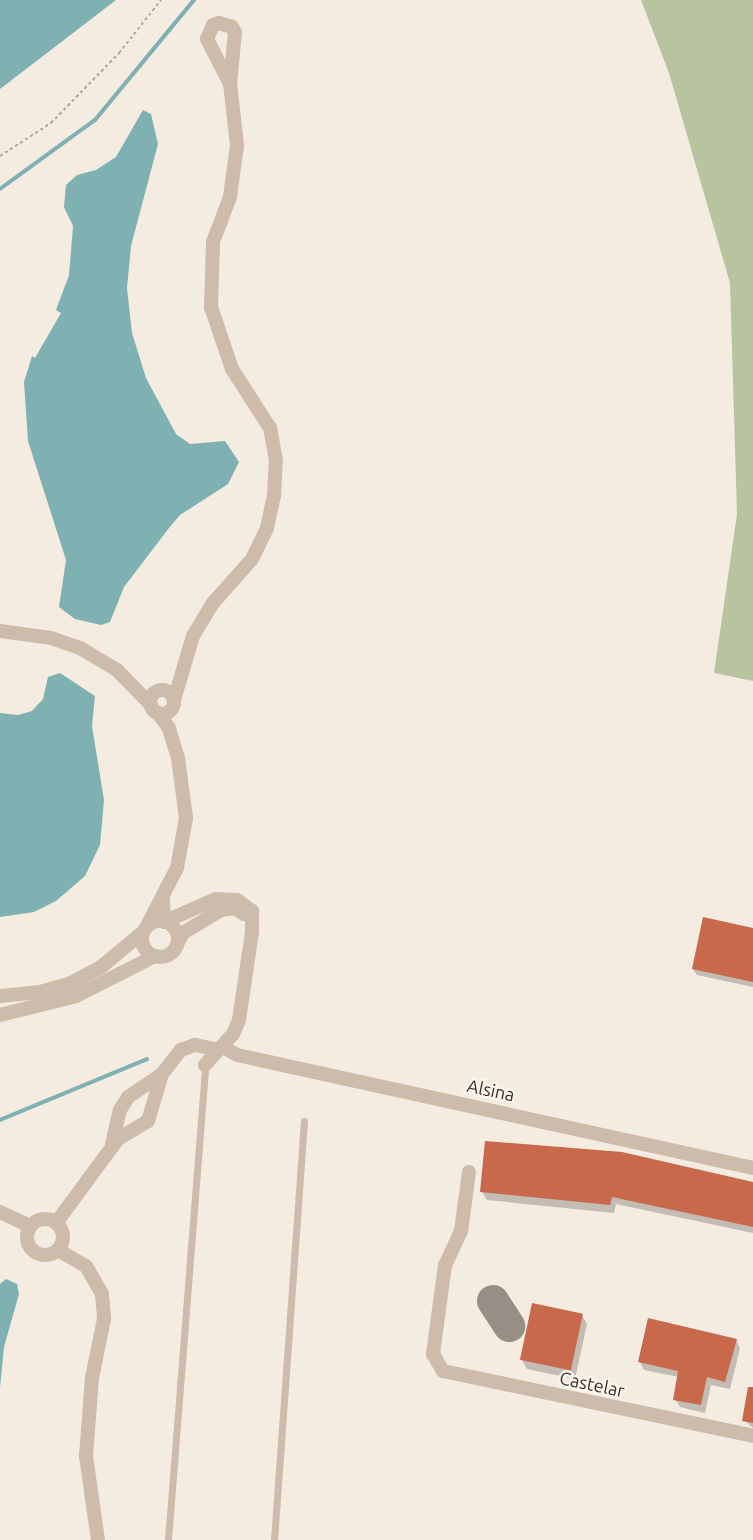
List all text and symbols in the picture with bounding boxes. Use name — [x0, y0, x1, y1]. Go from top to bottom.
street label: Alsina — [465, 1074, 517, 1106]
street label: Castelar — [558, 1367, 626, 1401]

